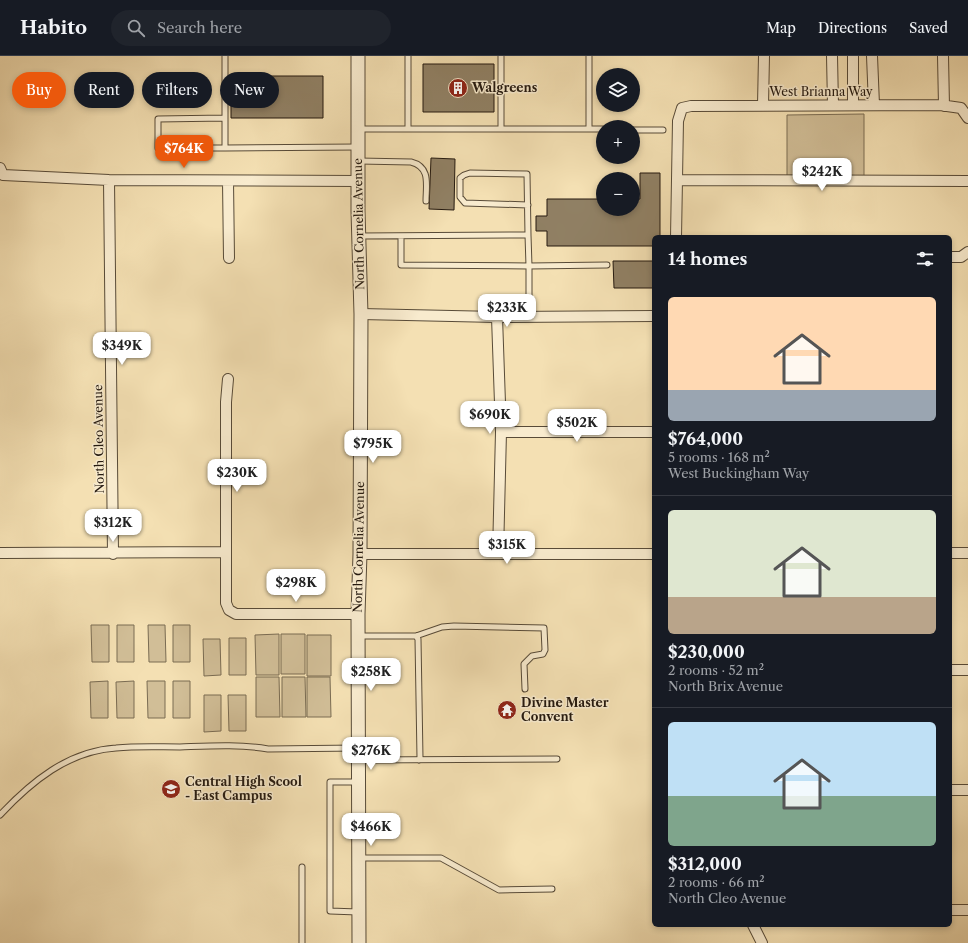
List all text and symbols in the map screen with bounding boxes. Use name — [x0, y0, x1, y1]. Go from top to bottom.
search box — [111, 10, 391, 46]
text: Habito — [20, 16, 87, 39]
icon: search — [125, 17, 147, 39]
text: Search here — [157, 18, 242, 37]
text: Map — [766, 19, 796, 37]
text: Directions — [818, 19, 887, 37]
text: Saved — [909, 19, 948, 37]
map controls — [596, 68, 640, 216]
button: layers — [596, 68, 640, 112]
chip: Buy — [12, 72, 66, 108]
chip: Rent — [74, 72, 134, 108]
chip: Filters — [142, 72, 212, 108]
chip: New — [220, 72, 279, 108]
building icon: Walgreens — [447, 77, 469, 99]
place label: Walgreens — [471, 80, 538, 95]
street label: West Brianna Way — [768, 84, 873, 99]
button: + — [596, 120, 640, 164]
pin: $764K — [156, 135, 212, 169]
text: $764K — [164, 140, 204, 156]
street label: North Cornelia Avenue — [350, 158, 367, 290]
pin: $242K — [794, 158, 850, 192]
text: $242K — [802, 163, 842, 179]
button: − — [596, 172, 640, 216]
icon: filters — [914, 248, 936, 270]
text: 14 homes — [668, 249, 747, 269]
pin: $233K — [479, 294, 535, 328]
text: $233K — [487, 299, 527, 315]
icon: home — [766, 323, 838, 395]
pin: $349K — [94, 332, 150, 366]
text: $349K — [102, 337, 142, 353]
street label: North Cleo Avenue — [90, 384, 107, 494]
pin: $690K — [462, 401, 518, 435]
text: $690K — [469, 406, 511, 422]
pin: $502K — [549, 409, 605, 443]
text: $502K — [557, 414, 597, 430]
text: $764,000 — [668, 429, 743, 449]
pin: $795K — [345, 430, 401, 464]
text: $795K — [353, 435, 393, 451]
text: 5 rooms · 168 m² — [668, 449, 770, 465]
pin: $230K — [209, 459, 265, 493]
text: $230K — [217, 464, 257, 480]
text: West Buckingham Way — [668, 465, 809, 481]
street label: North Cornelia Avenue — [350, 481, 367, 613]
pin: $312K — [85, 509, 141, 543]
text: $312K — [94, 514, 132, 530]
pin: $315K — [479, 531, 535, 565]
text: $315K — [488, 536, 526, 552]
icon: home — [766, 536, 838, 608]
pin: $298K — [268, 569, 324, 603]
text: $298K — [275, 574, 317, 590]
text: $230,000 — [668, 642, 745, 662]
pin: $258K — [343, 658, 399, 692]
text: 2 rooms · 52 m² — [668, 662, 764, 678]
text: $258K — [351, 663, 391, 679]
text: North Brix Avenue — [668, 678, 783, 694]
place label: Divine Master Convent — [521, 695, 609, 724]
temple icon: Divine Master Convent — [496, 699, 518, 721]
pin: $276K — [343, 737, 399, 771]
text: $276K — [351, 742, 391, 758]
icon: home — [766, 748, 838, 820]
place label: Central High Scool - East Campus — [185, 774, 302, 803]
school or university icon: Central High Scool - East Campus — [160, 778, 182, 800]
pin: $466K — [343, 813, 399, 847]
text: $466K — [351, 818, 391, 834]
text: $312,000 — [668, 854, 742, 874]
text: 2 rooms · 66 m² — [668, 874, 765, 890]
text: North Cleo Avenue — [668, 890, 786, 906]

